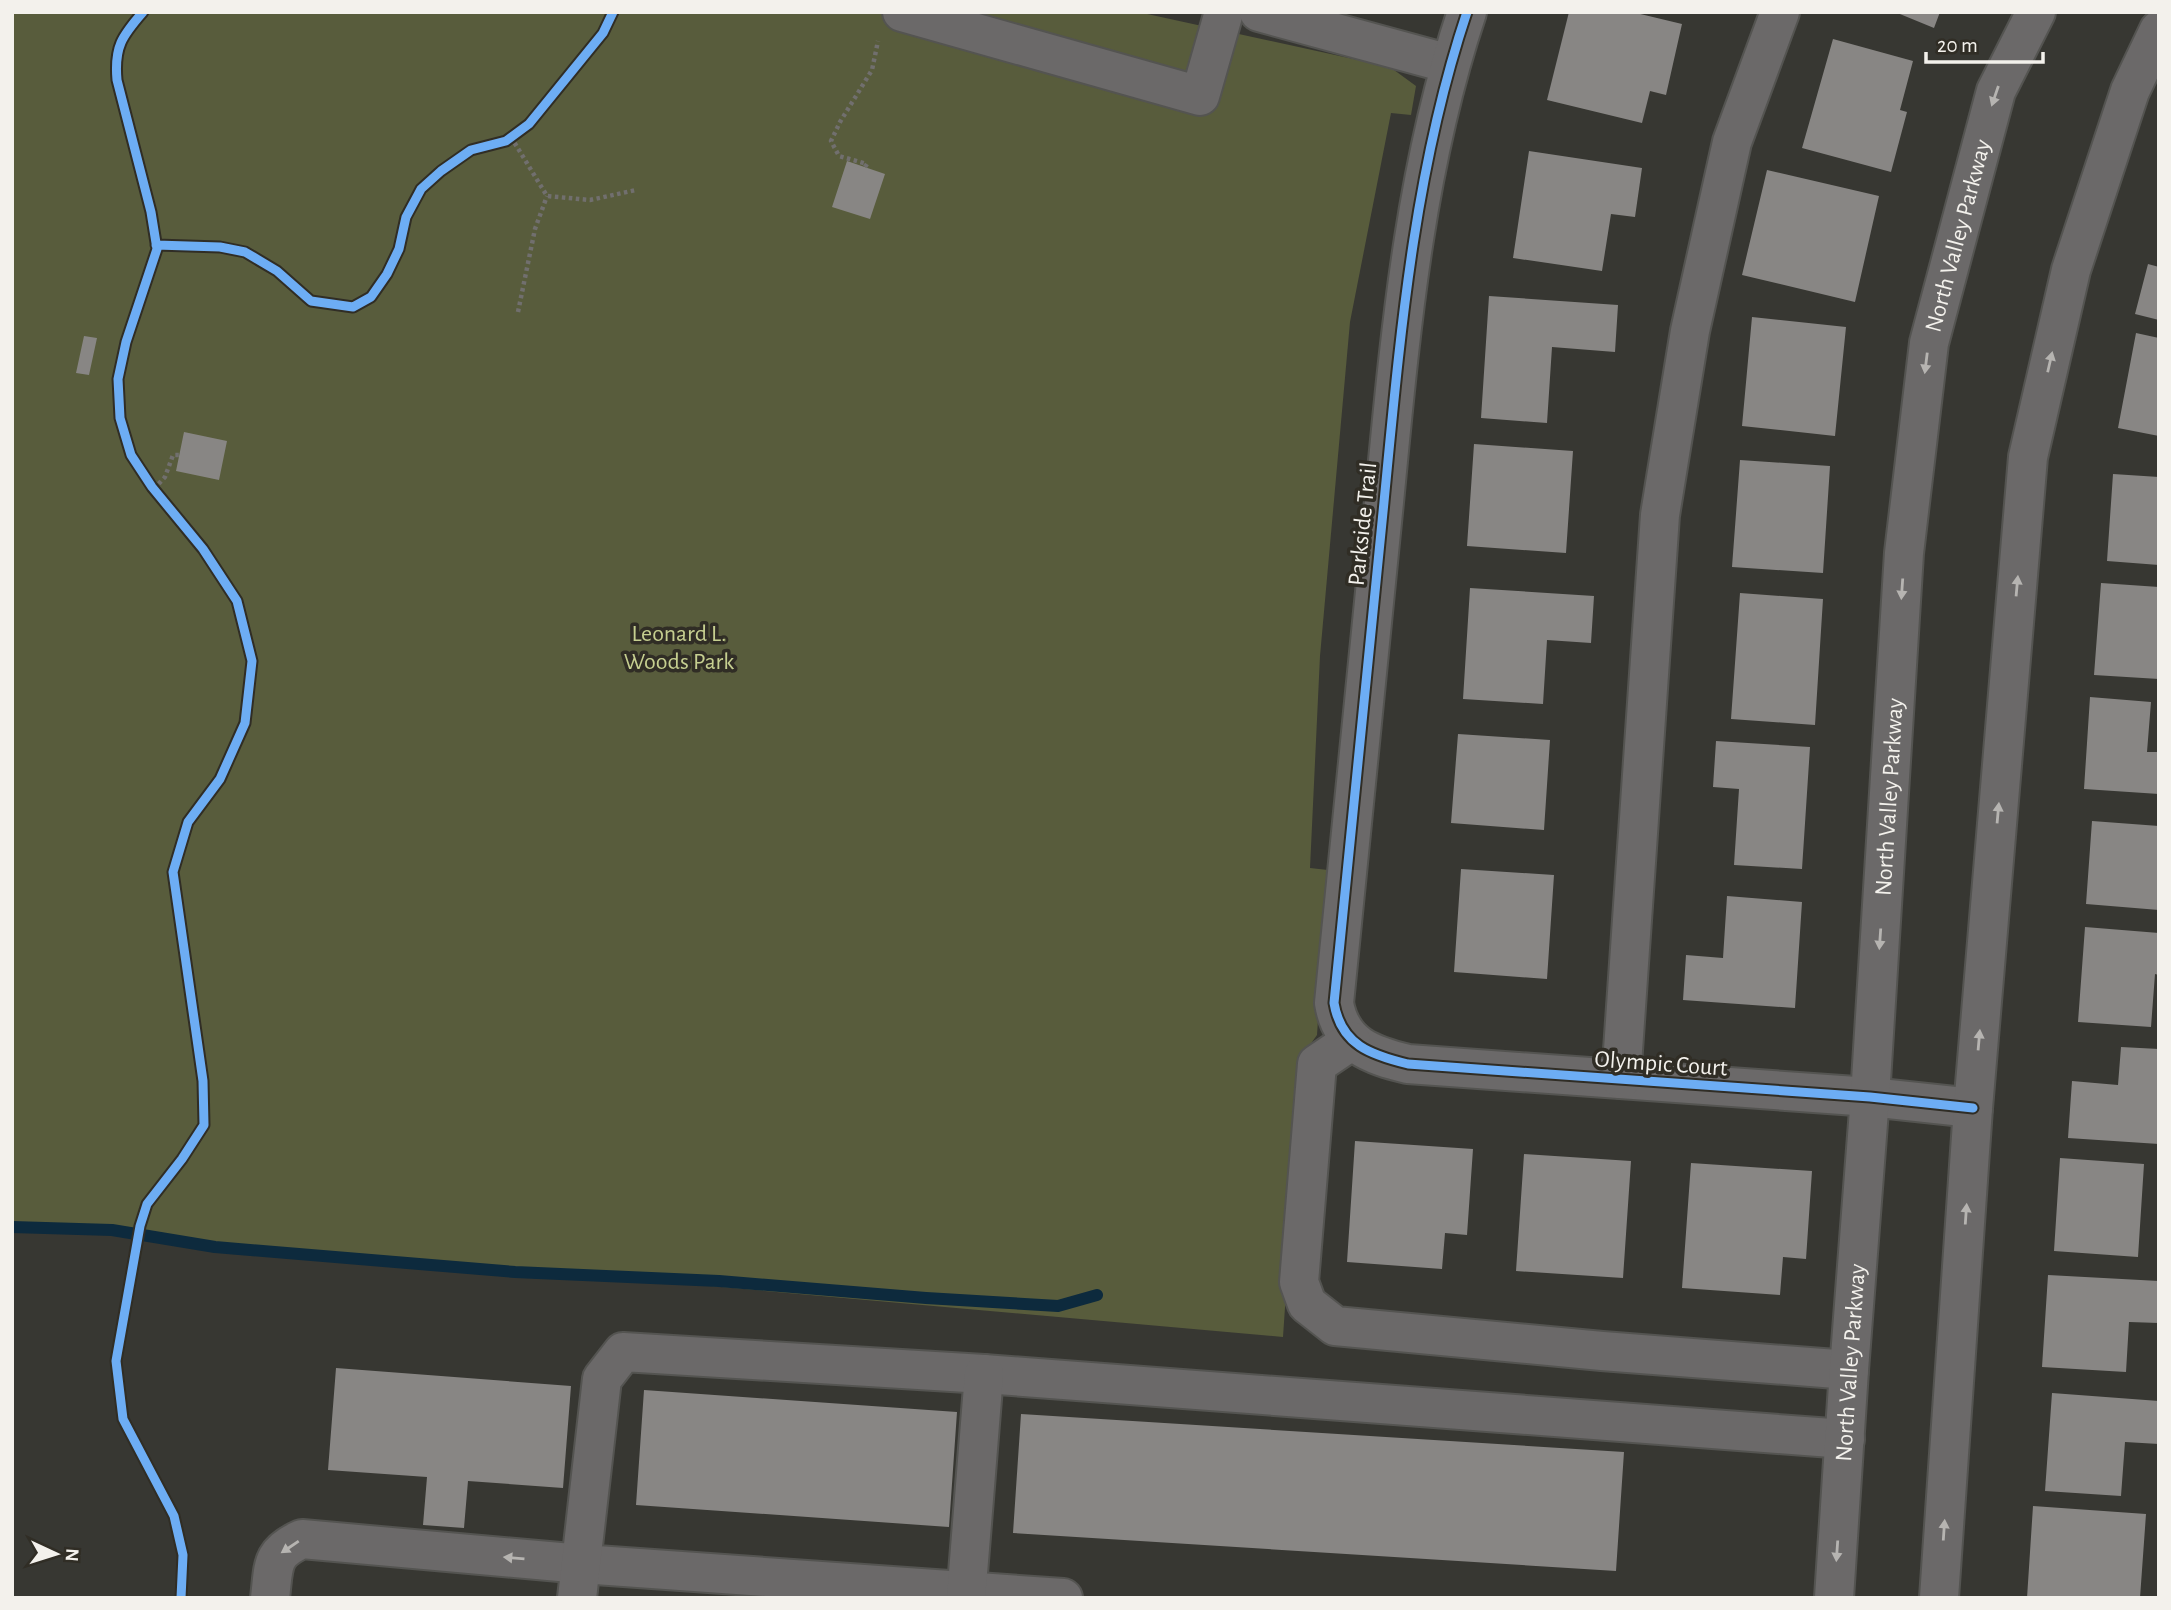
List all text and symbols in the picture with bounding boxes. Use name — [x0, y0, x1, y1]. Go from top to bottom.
scale bar — [1926, 21, 2043, 65]
text: 20 m — [1937, 35, 1978, 56]
one-way arrow — [1989, 85, 2000, 106]
street label: North Valley Parkway — [1921, 137, 1996, 335]
one-way arrow — [2044, 351, 2055, 373]
one-way arrow — [1921, 352, 1932, 374]
street label: Parkside Trail — [1345, 461, 1381, 587]
one-way arrow — [2012, 575, 2023, 597]
one-way arrow — [1896, 578, 1907, 600]
park label: Leonard L. Woods Park — [624, 622, 734, 674]
street label: North Valley Parkway — [1872, 697, 1908, 897]
one-way arrow — [1993, 802, 2004, 824]
one-way arrow — [1874, 928, 1885, 950]
one-way arrow — [1974, 1029, 1985, 1051]
street label: Olympic Court — [1594, 1047, 1728, 1081]
one-way arrow — [1961, 1203, 1972, 1225]
street label: North Valley Parkway — [1832, 1263, 1870, 1462]
one-way arrow — [1938, 1518, 1949, 1540]
north arrow — [21, 1519, 91, 1589]
one-way arrow — [280, 1540, 300, 1553]
one-way arrow — [1832, 1540, 1843, 1562]
text: N — [62, 1548, 81, 1562]
one-way arrow — [503, 1552, 525, 1563]

